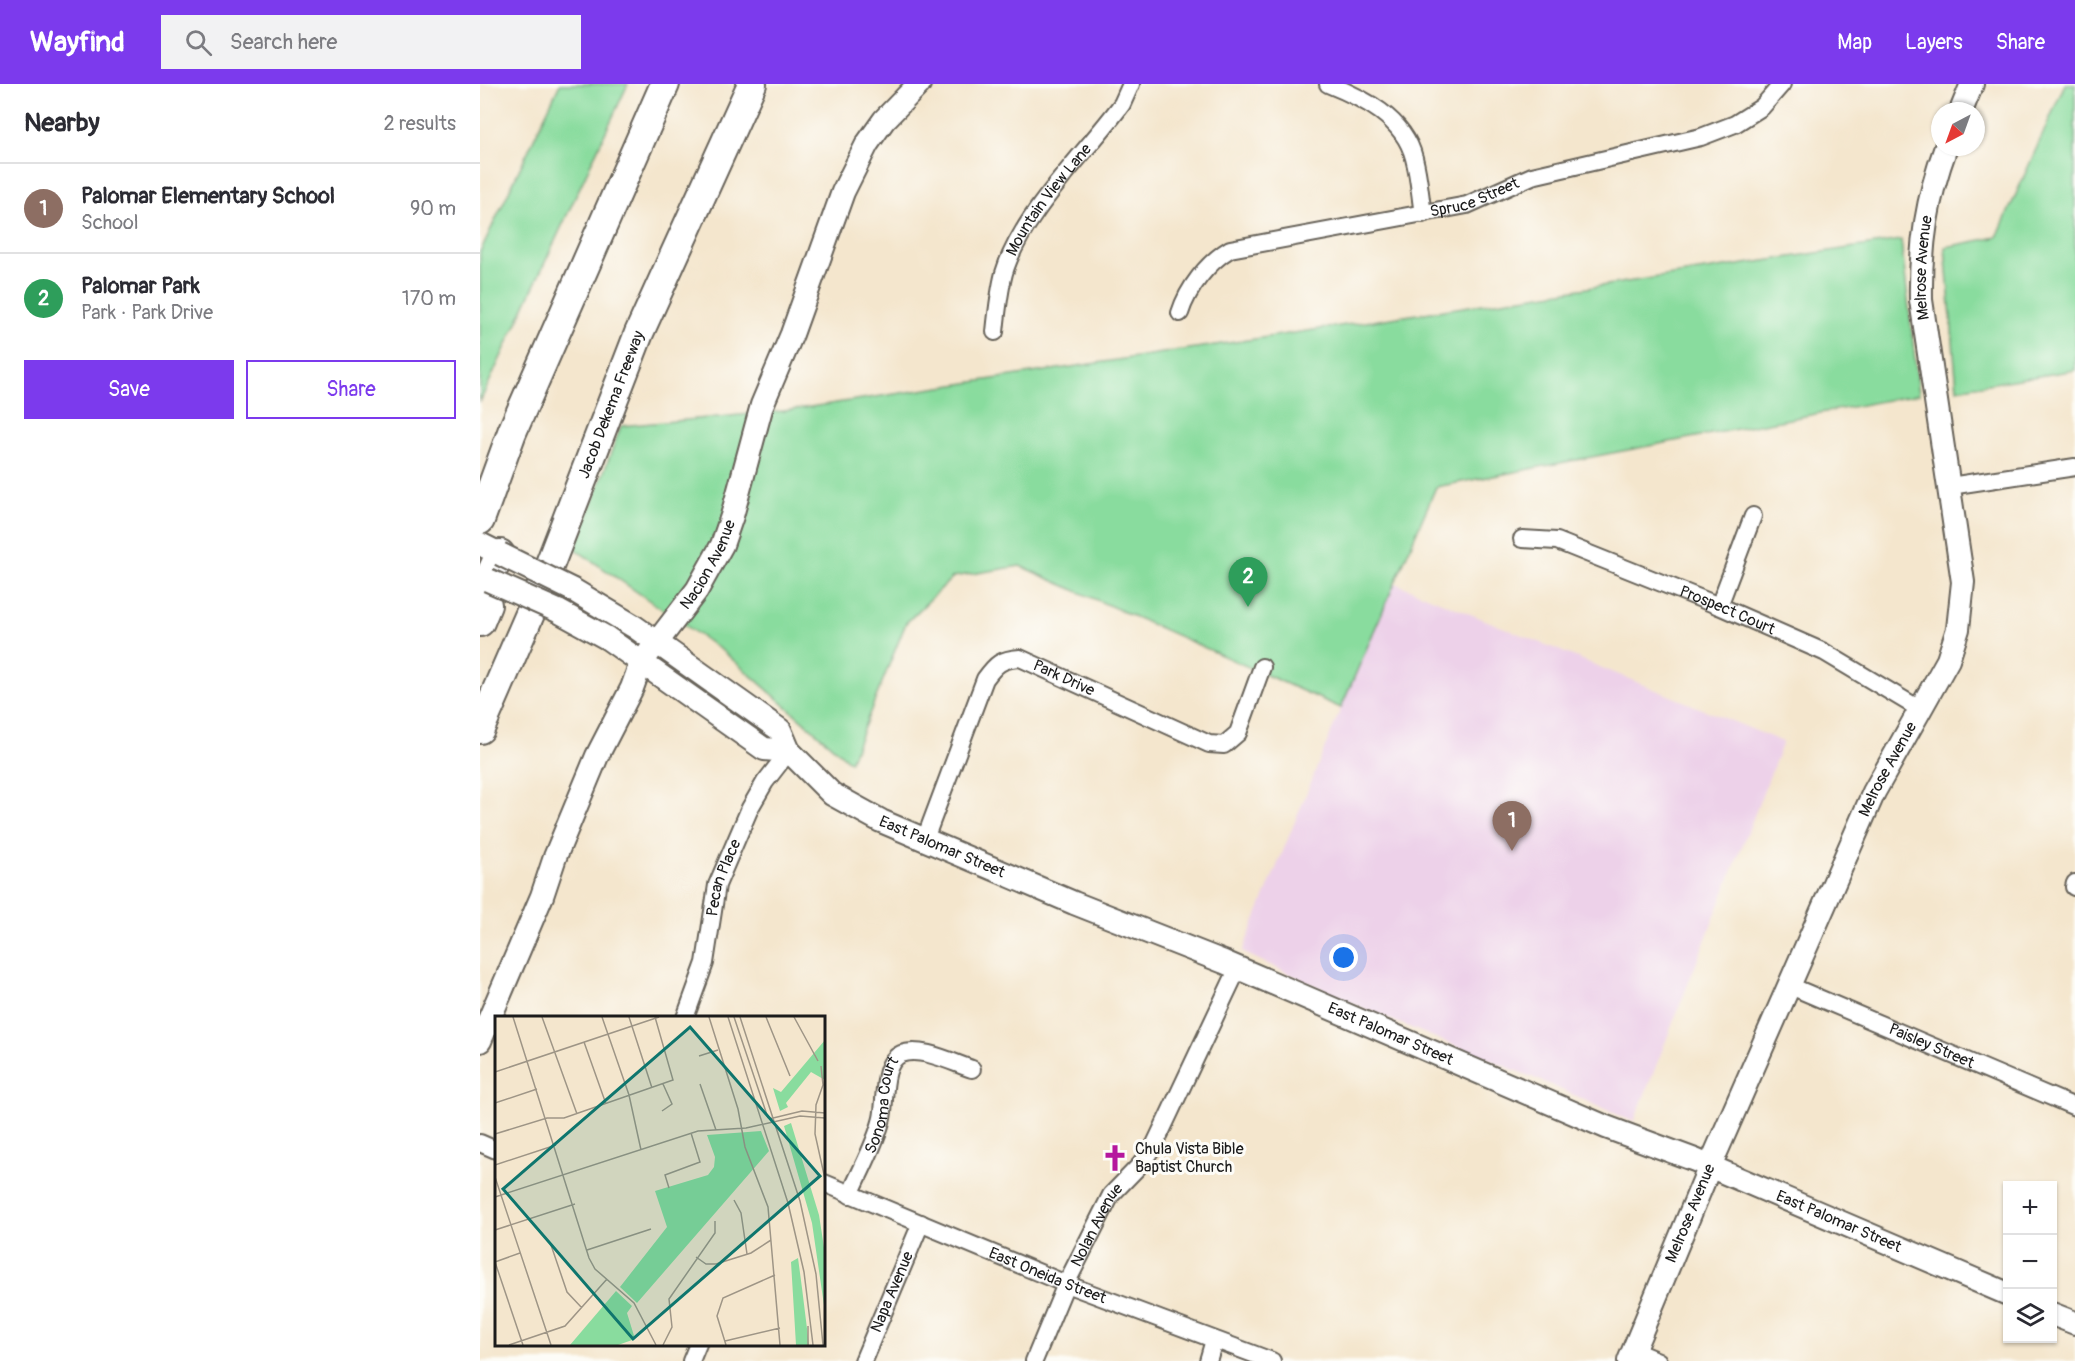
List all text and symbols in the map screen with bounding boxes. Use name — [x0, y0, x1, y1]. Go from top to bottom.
search box — [161, 15, 581, 69]
text: Wayfind — [30, 25, 125, 60]
icon: search — [182, 26, 215, 59]
text: Search here — [230, 28, 337, 56]
text: Map — [1837, 29, 1872, 56]
text: Layers — [1905, 29, 1963, 56]
text: Share — [1996, 29, 2045, 56]
north arrow — [1931, 102, 1985, 156]
text: Nearby — [24, 107, 100, 139]
text: 2 results — [384, 111, 456, 136]
street label: Mountain View Lane — [1002, 139, 1096, 259]
street label: Spruce Street — [1428, 173, 1523, 222]
text: Palomar Elementary School — [81, 182, 335, 210]
text: 1 — [40, 196, 47, 221]
text: 90 m — [410, 196, 456, 221]
text: School — [81, 210, 138, 235]
street label: Melrose Avenue — [1911, 214, 1937, 322]
text: Palomar Park — [81, 272, 200, 300]
text: 2 — [38, 286, 49, 311]
text: 170 m — [402, 286, 456, 311]
text: Park · Park Drive — [81, 300, 213, 325]
street label: Jacob Dekema Freeway — [574, 328, 649, 481]
button: Save — [24, 360, 234, 419]
button: Share — [246, 360, 456, 419]
street label: Nacion Avenue — [676, 517, 740, 614]
pin: 2 — [1228, 558, 1268, 607]
street label: Prospect Court — [1677, 581, 1779, 640]
street label: Park Drive — [1030, 655, 1098, 701]
street label: Melrose Avenue — [1854, 718, 1921, 820]
pin: 1 — [1492, 802, 1532, 851]
street label: East Palomar Street — [876, 811, 1008, 883]
street label: Pecan Place — [702, 836, 745, 918]
your location — [1329, 943, 1358, 972]
street label: East Palomar Street — [1325, 998, 1457, 1070]
inset map — [495, 1016, 825, 1346]
street label: Paisley Street — [1886, 1019, 1978, 1073]
street label: Sonoma Court — [860, 1052, 903, 1157]
place label: Chula Vista Bible Baptist Church — [1135, 1139, 1244, 1177]
church icon: Chula Vista Bible Baptist Church — [1100, 1143, 1130, 1173]
street label: Melrose Avenue — [1661, 1161, 1720, 1266]
street label: Nolan Avenue — [1066, 1179, 1127, 1270]
map controls — [2003, 1181, 2057, 1343]
button: + — [2003, 1181, 2057, 1235]
street label: East Palomar Street — [1773, 1186, 1905, 1257]
button: − — [2003, 1235, 2057, 1289]
street label: East Oneida Street — [986, 1243, 1110, 1308]
street label: Napa Avenue — [866, 1248, 918, 1335]
button: layers — [2003, 1289, 2057, 1343]

